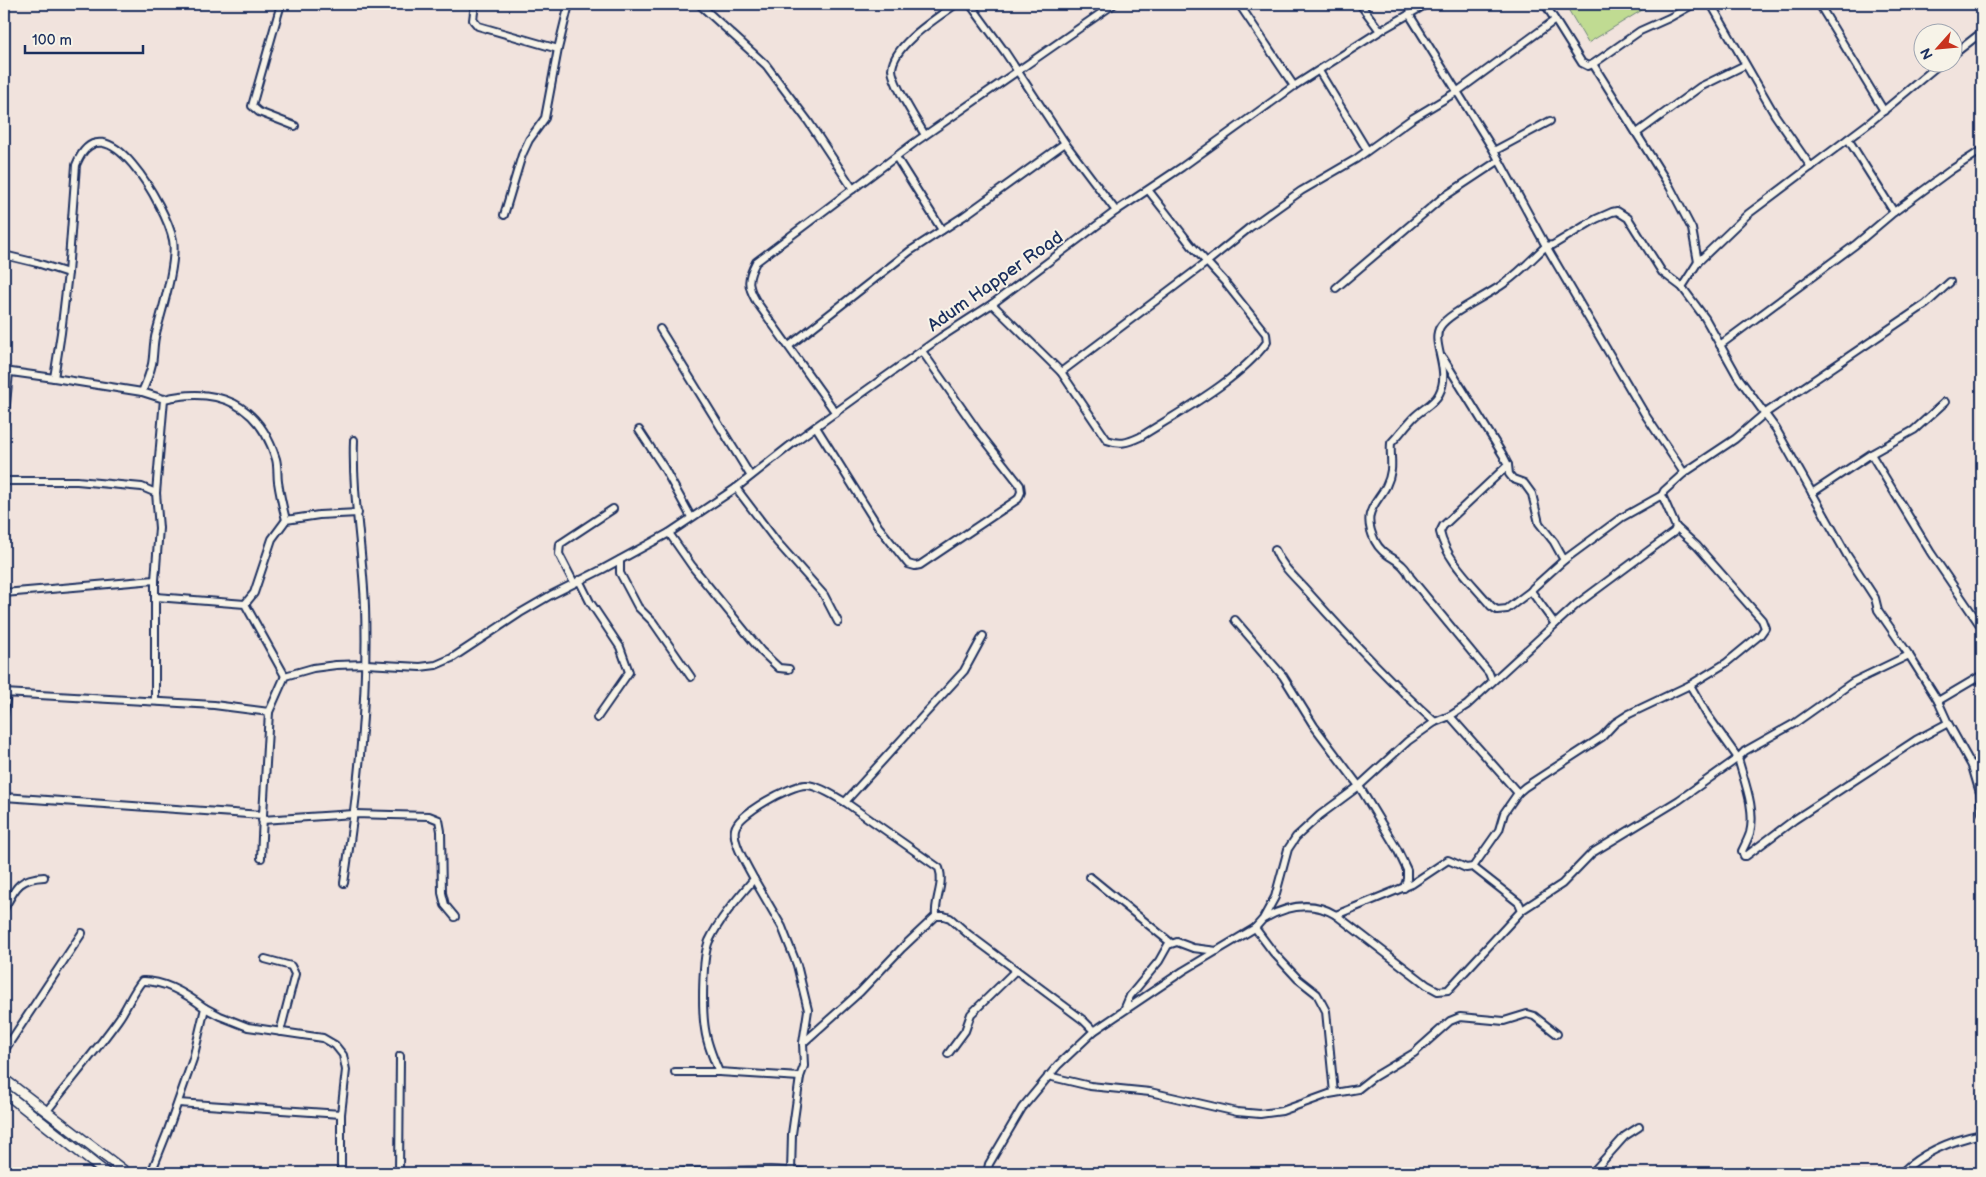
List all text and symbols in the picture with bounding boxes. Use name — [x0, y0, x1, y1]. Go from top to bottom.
scale bar — [25, 22, 142, 54]
north arrow — [1914, 22, 1964, 72]
text: 100 m — [32, 31, 72, 50]
text: N — [1917, 45, 1937, 62]
street label: Adum Happer Road — [924, 227, 1067, 336]

